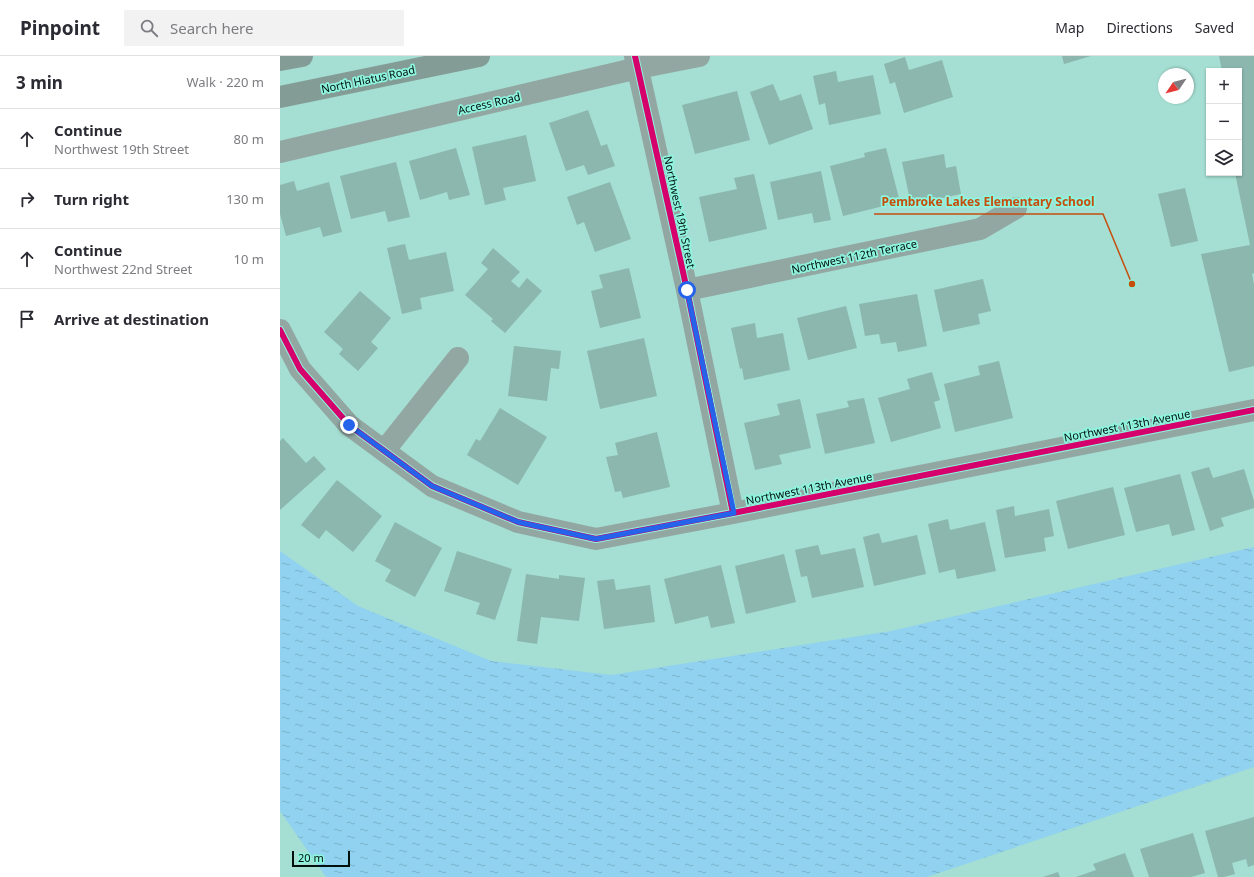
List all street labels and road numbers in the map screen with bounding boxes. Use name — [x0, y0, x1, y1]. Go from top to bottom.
street label: North Hiatus Road — [320, 62, 416, 96]
street label: Access Road — [456, 89, 522, 117]
street label: Northwest 19th Street — [661, 155, 699, 269]
street label: Northwest 112th Terrace — [790, 235, 918, 277]
street label: Northwest 113th Avenue — [1063, 405, 1191, 445]
street label: Northwest 113th Avenue — [745, 468, 873, 508]

